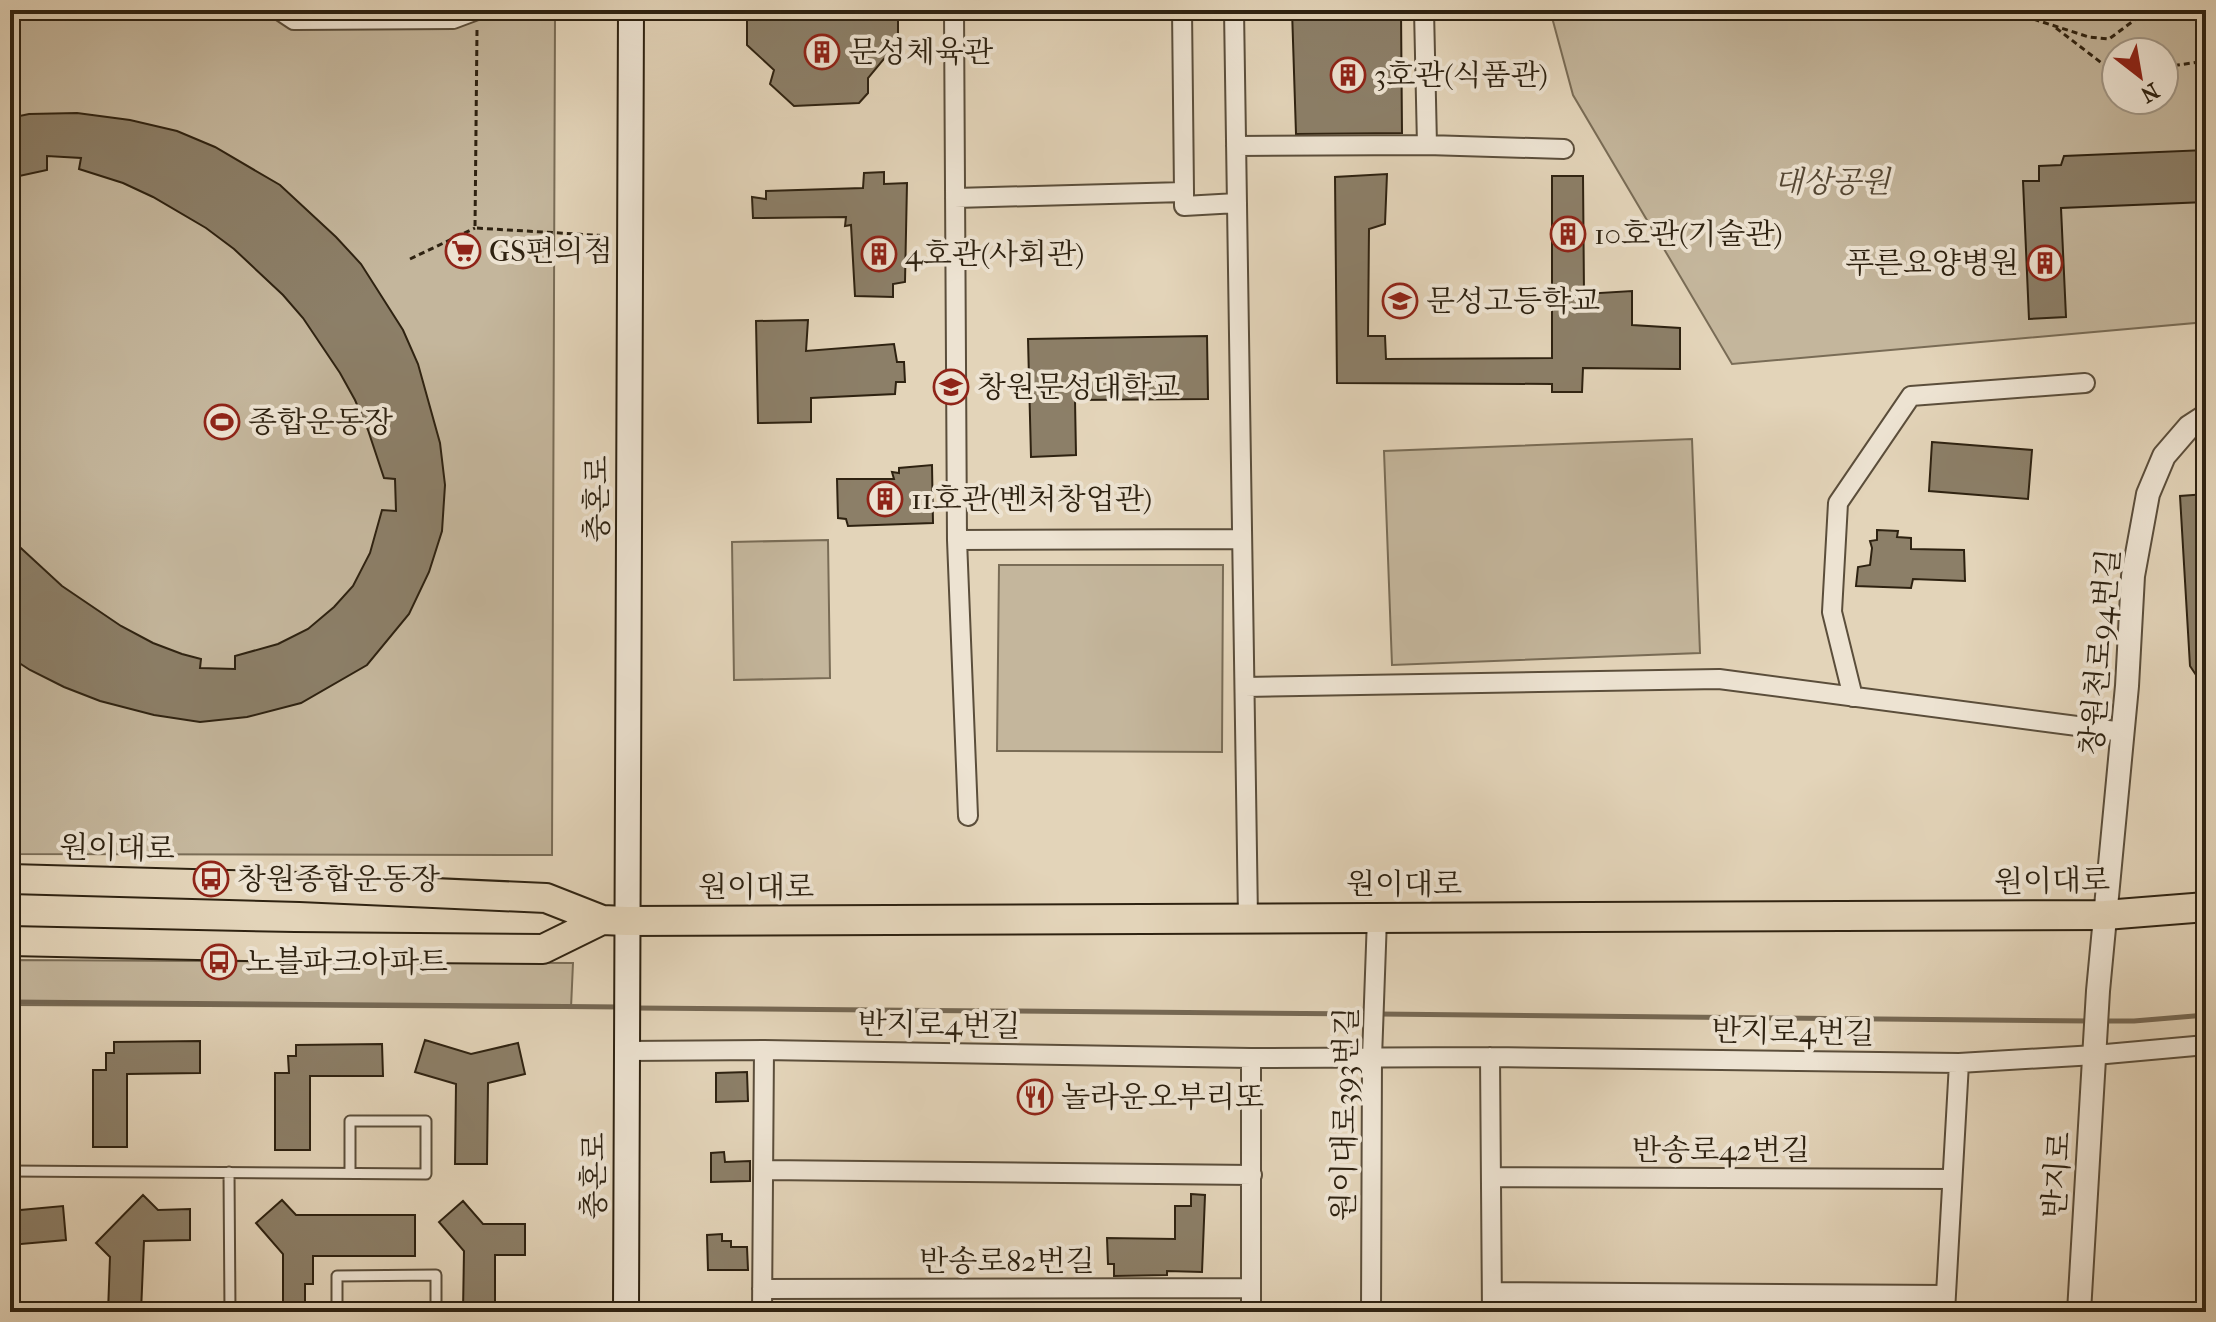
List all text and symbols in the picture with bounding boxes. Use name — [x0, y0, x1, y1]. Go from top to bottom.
building icon: 문성체육관 — [803, 33, 841, 71]
place label: 문성체육관 — [848, 35, 994, 70]
north arrow — [2100, 36, 2180, 116]
building icon: 3호관(식품관) — [1329, 56, 1367, 94]
place label: 3호관(식품관) — [1374, 58, 1548, 93]
text: N — [2136, 77, 2164, 108]
park label: 대상공원 — [1774, 165, 1892, 200]
building icon: 10호관(기술관) — [1549, 215, 1587, 253]
place label: 10호관(기술관) — [1594, 217, 1783, 252]
supermarket icon: GS편의점 — [444, 232, 482, 270]
place label: GS편의점 — [489, 234, 613, 269]
building icon: 4호관(사회관) — [860, 235, 898, 273]
place label: 4호관(사회관) — [905, 237, 1084, 272]
building icon: 푸른요양병원 — [2026, 244, 2064, 282]
place label: 푸른요양병원 — [1845, 246, 2019, 281]
school or university icon: 문성고등학교 — [1381, 282, 1419, 320]
place label: 문성고등학교 — [1426, 284, 1600, 319]
school or university icon: 창원문성대학교 — [932, 368, 970, 406]
place label: 창원문성대학교 — [977, 370, 1180, 405]
sports icon: 종합운동장 — [203, 403, 241, 441]
place label: 종합운동장 — [248, 405, 393, 440]
street label: 충혼로 — [580, 456, 615, 542]
building icon: 11호관(벤처창업관) — [866, 480, 904, 518]
place label: 11호관(벤처창업관) — [911, 482, 1152, 517]
street label: 창원천로94번길 — [2074, 547, 2127, 757]
street label: 원이대로 — [59, 830, 175, 867]
bus stop icon: 창원종합운동장 — [192, 860, 230, 898]
place label: 창원종합운동장 — [237, 862, 440, 897]
street label: 원이대로 — [1994, 863, 2110, 900]
street label: 원이대로 — [1346, 867, 1462, 902]
street label: 원이대로 — [698, 870, 814, 905]
bus stop icon: 노블파크아파트 — [200, 943, 238, 981]
place label: 노블파크아파트 — [245, 945, 448, 980]
street label: 반지로4번길 — [857, 1007, 1021, 1044]
street label: 원이대로393번길 — [1326, 1007, 1365, 1221]
street label: 반지로4번길 — [1711, 1014, 1875, 1051]
restaurant icon: 놀라운오부리또 — [1016, 1078, 1054, 1116]
place label: 놀라운오부리또 — [1061, 1080, 1264, 1115]
street label: 반지로 — [2037, 1130, 2078, 1220]
street label: 충혼로 — [577, 1133, 612, 1219]
street label: 반송로42번길 — [1632, 1133, 1810, 1168]
street label: 반송로82번길 — [919, 1244, 1095, 1279]

